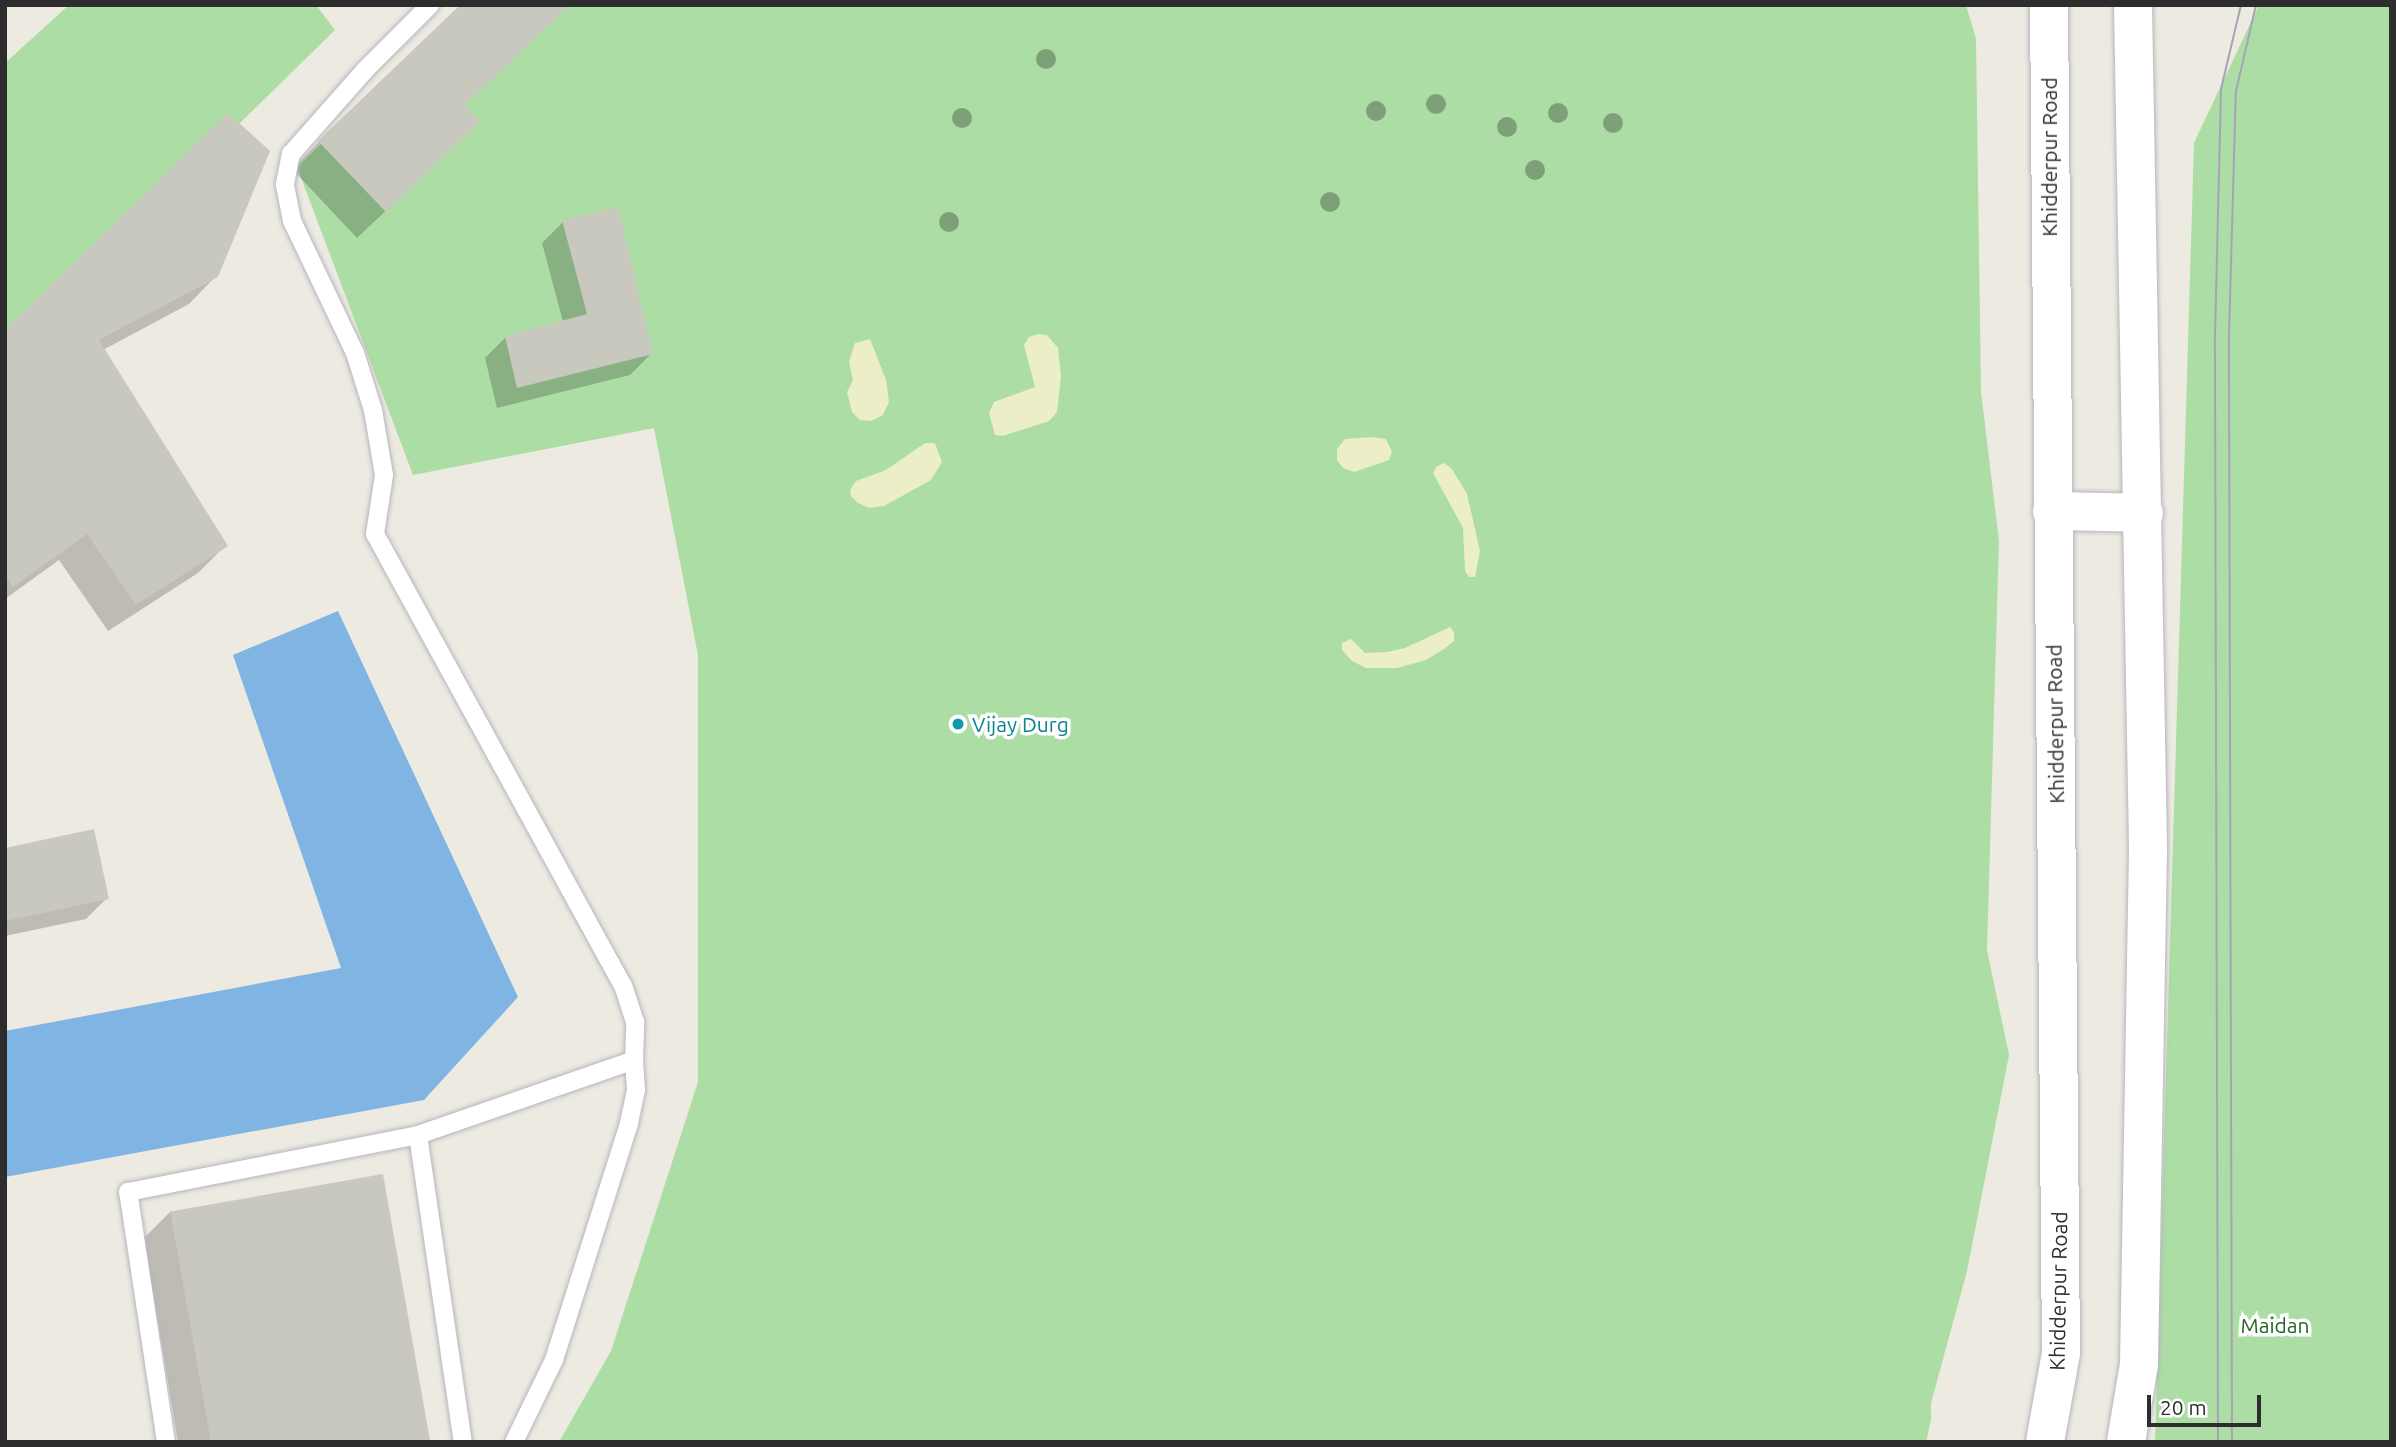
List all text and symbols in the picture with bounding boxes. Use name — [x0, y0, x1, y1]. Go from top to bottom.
street label: Khidderpur Road — [2036, 77, 2062, 237]
street label: Khidderpur Road — [2041, 644, 2069, 804]
place label: Vijay Durg — [972, 711, 1069, 737]
marker: Vijay Durg — [950, 716, 966, 732]
street label: Khidderpur Road — [2044, 1211, 2072, 1371]
park label: Maidan — [2240, 1312, 2310, 1338]
scale bar — [2151, 1380, 2265, 1424]
text: 20 m — [2160, 1395, 2207, 1419]

